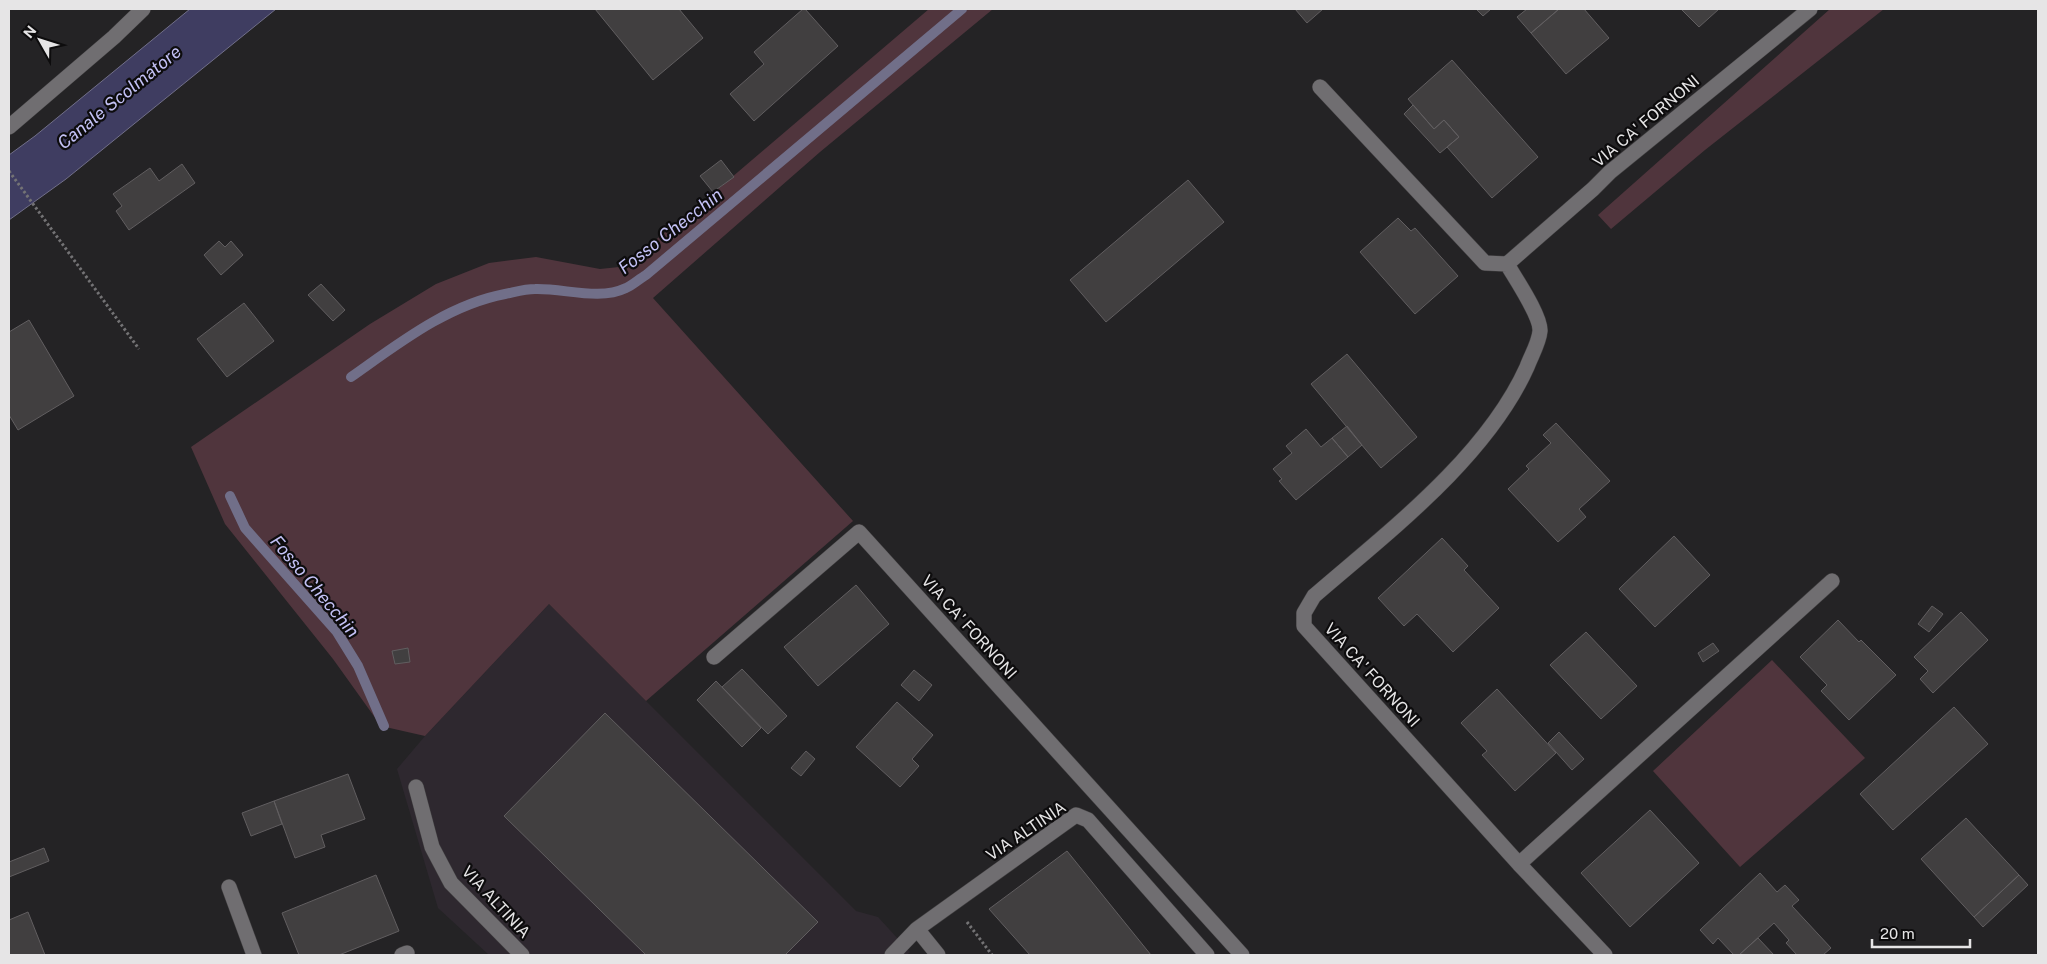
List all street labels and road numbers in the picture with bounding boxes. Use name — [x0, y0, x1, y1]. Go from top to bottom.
street label: VIA CA' FORNONI — [1589, 71, 1703, 171]
street label: VIA CA' FORNONI — [917, 571, 1021, 683]
street label: VIA CA' FORNONI — [1320, 619, 1424, 731]
street label: VIA ALTINIA — [983, 798, 1069, 864]
street label: VIA ALTINIA — [458, 862, 534, 942]

